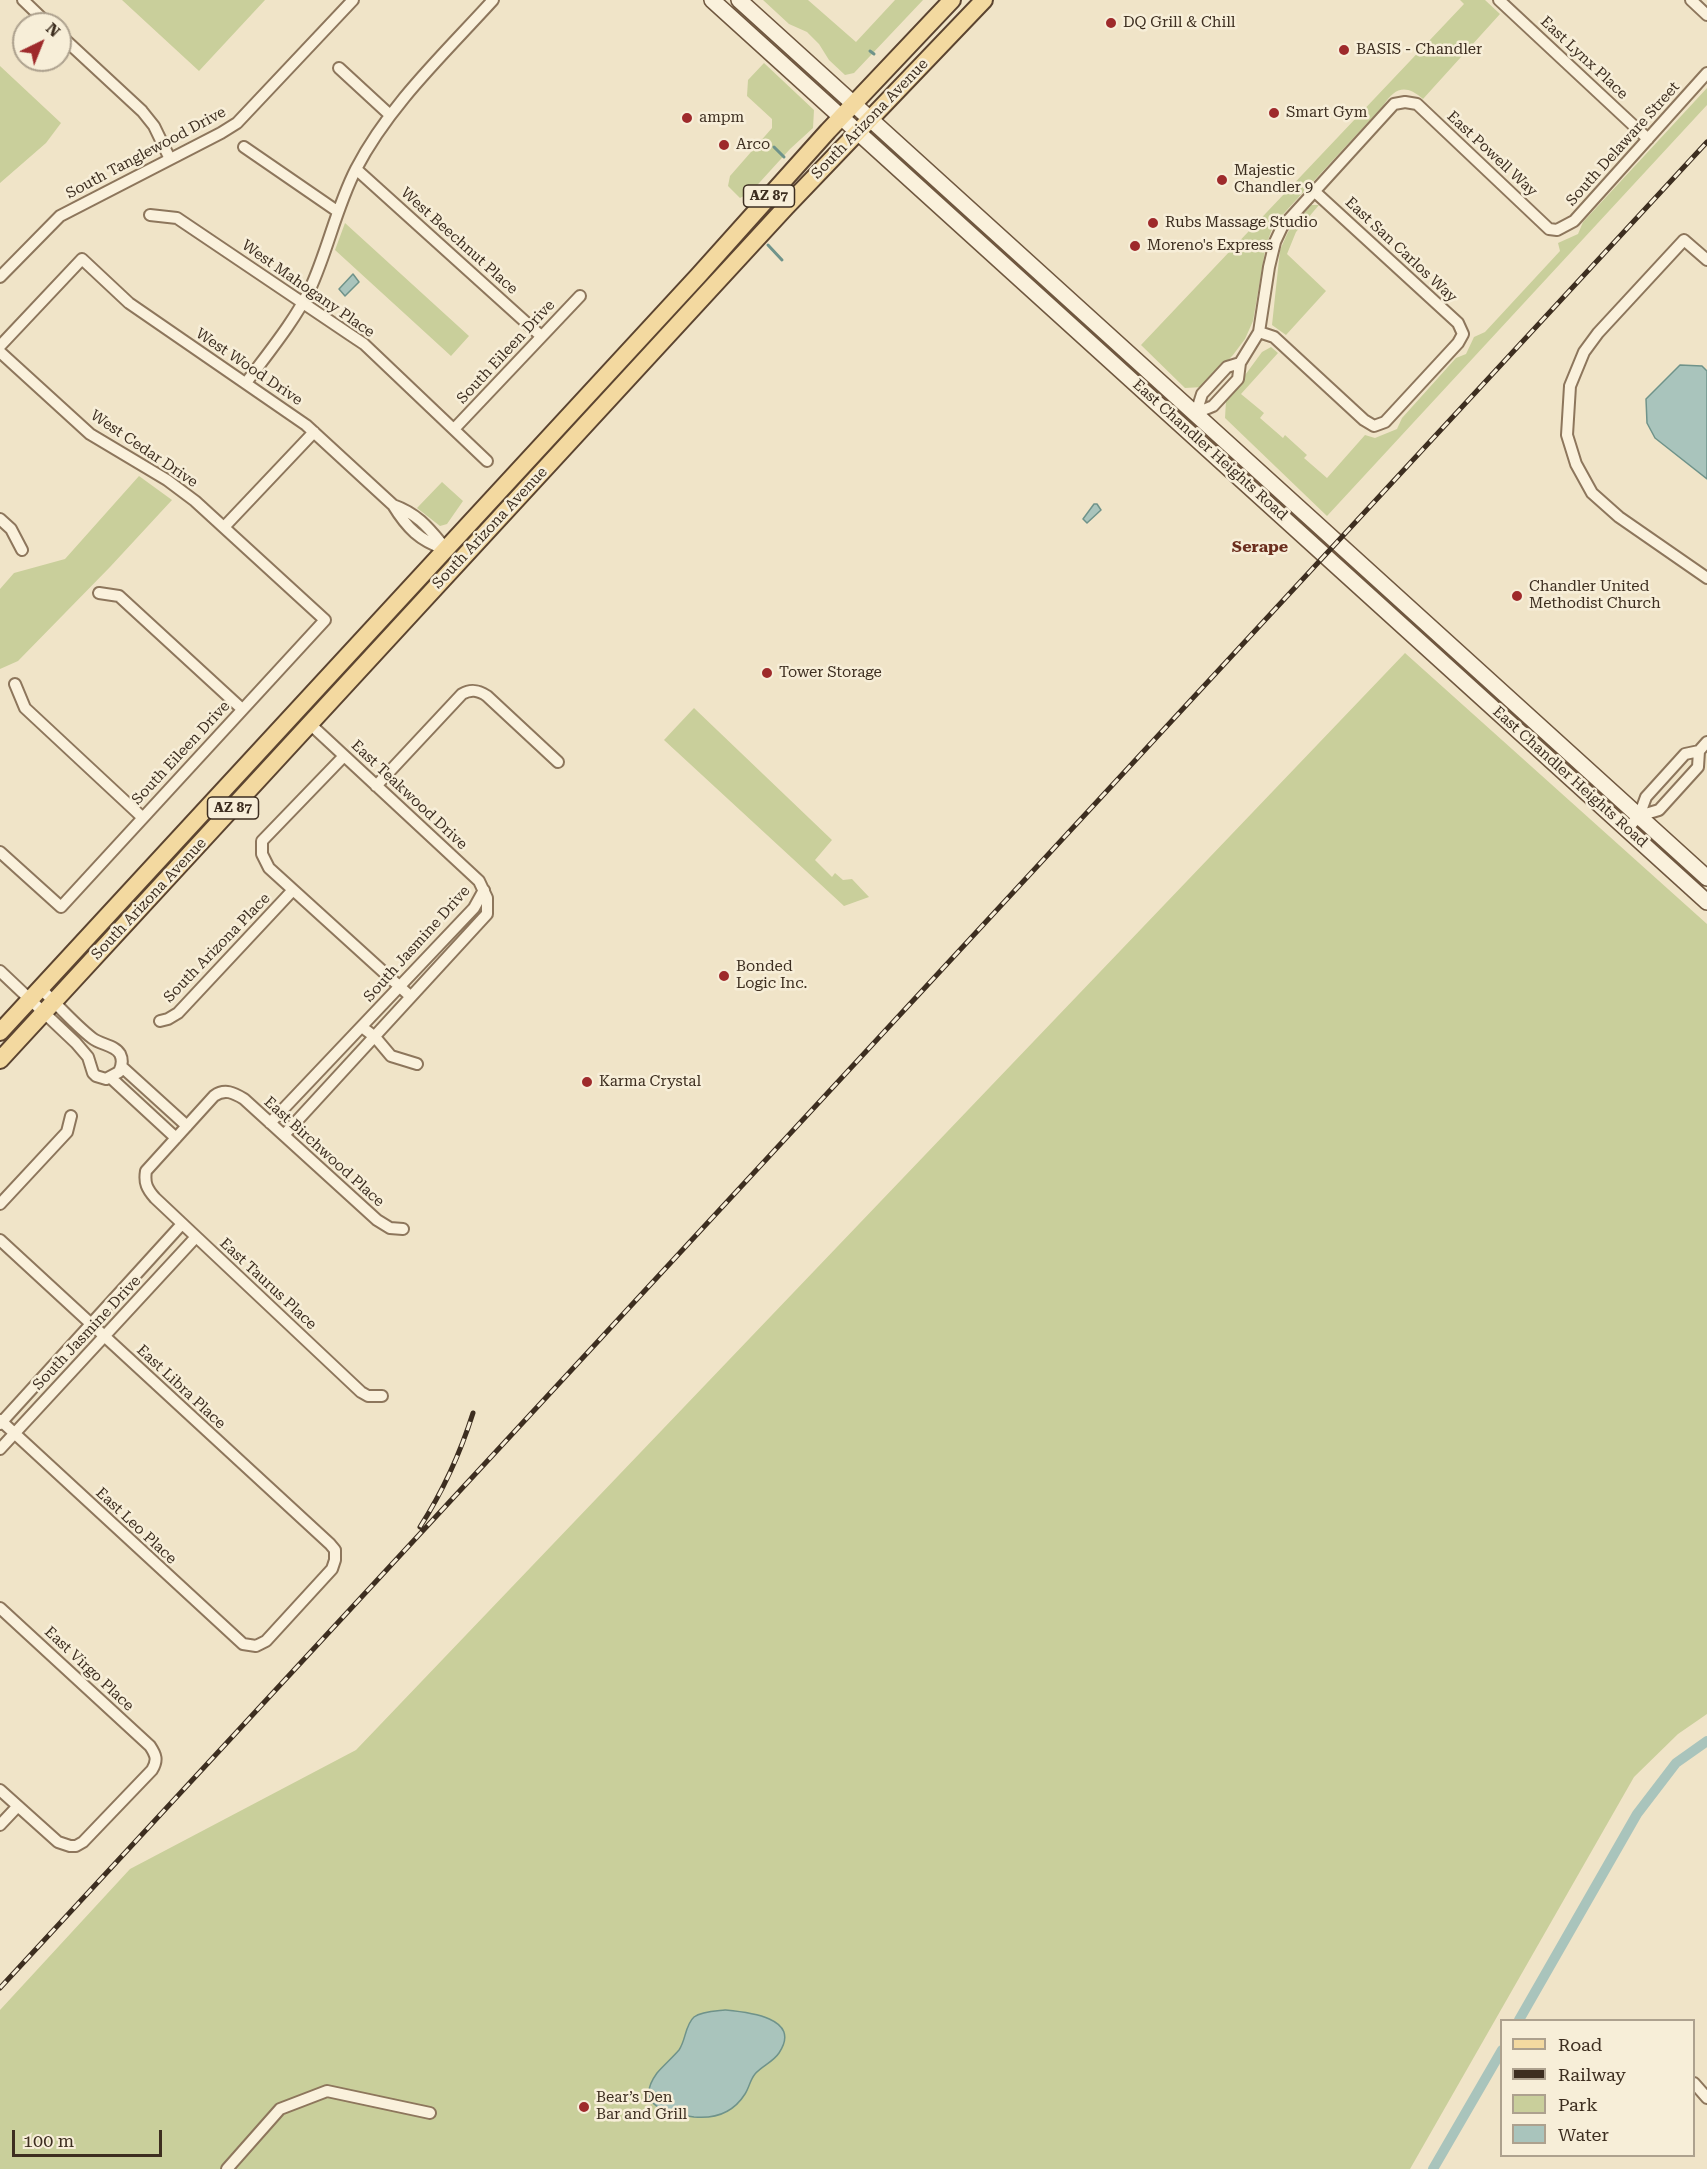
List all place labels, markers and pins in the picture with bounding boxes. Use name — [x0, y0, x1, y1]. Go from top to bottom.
place label: DQ Grill & Chill — [1123, 14, 1235, 32]
marker: DQ Grill & Chill — [1104, 16, 1118, 30]
place label: BASIS - Chandler — [1356, 41, 1482, 59]
marker: BASIS - Chandler — [1337, 43, 1351, 57]
place label: Smart Gym — [1286, 104, 1367, 122]
marker: Smart Gym — [1267, 106, 1281, 120]
place label: ampm — [699, 109, 744, 127]
marker: ampm — [680, 111, 694, 125]
place label: Arco — [736, 136, 770, 154]
marker: Arco — [717, 138, 731, 152]
place label: Majestic Chandler 9 — [1234, 162, 1313, 197]
marker: Majestic Chandler 9 — [1215, 173, 1229, 187]
place label: Rubs Massage Studio — [1165, 214, 1318, 232]
marker: Rubs Massage Studio — [1146, 216, 1160, 230]
place label: Moreno's Express — [1147, 237, 1273, 255]
marker: Moreno's Express — [1128, 239, 1142, 253]
place label: Chandler United Methodist Church — [1529, 578, 1661, 613]
marker: Chandler United Methodist Church — [1510, 589, 1524, 603]
place label: Tower Storage — [779, 664, 882, 682]
marker: Tower Storage — [760, 666, 774, 680]
place label: Bonded Logic Inc. — [736, 958, 807, 993]
marker: Bonded Logic Inc. — [717, 969, 731, 983]
place label: Karma Crystal — [599, 1073, 701, 1091]
marker: Karma Crystal — [580, 1075, 594, 1089]
place label: Bear’s Den Bar and Grill — [596, 2089, 687, 2124]
marker: Bear’s Den Bar and Grill — [577, 2100, 591, 2114]

